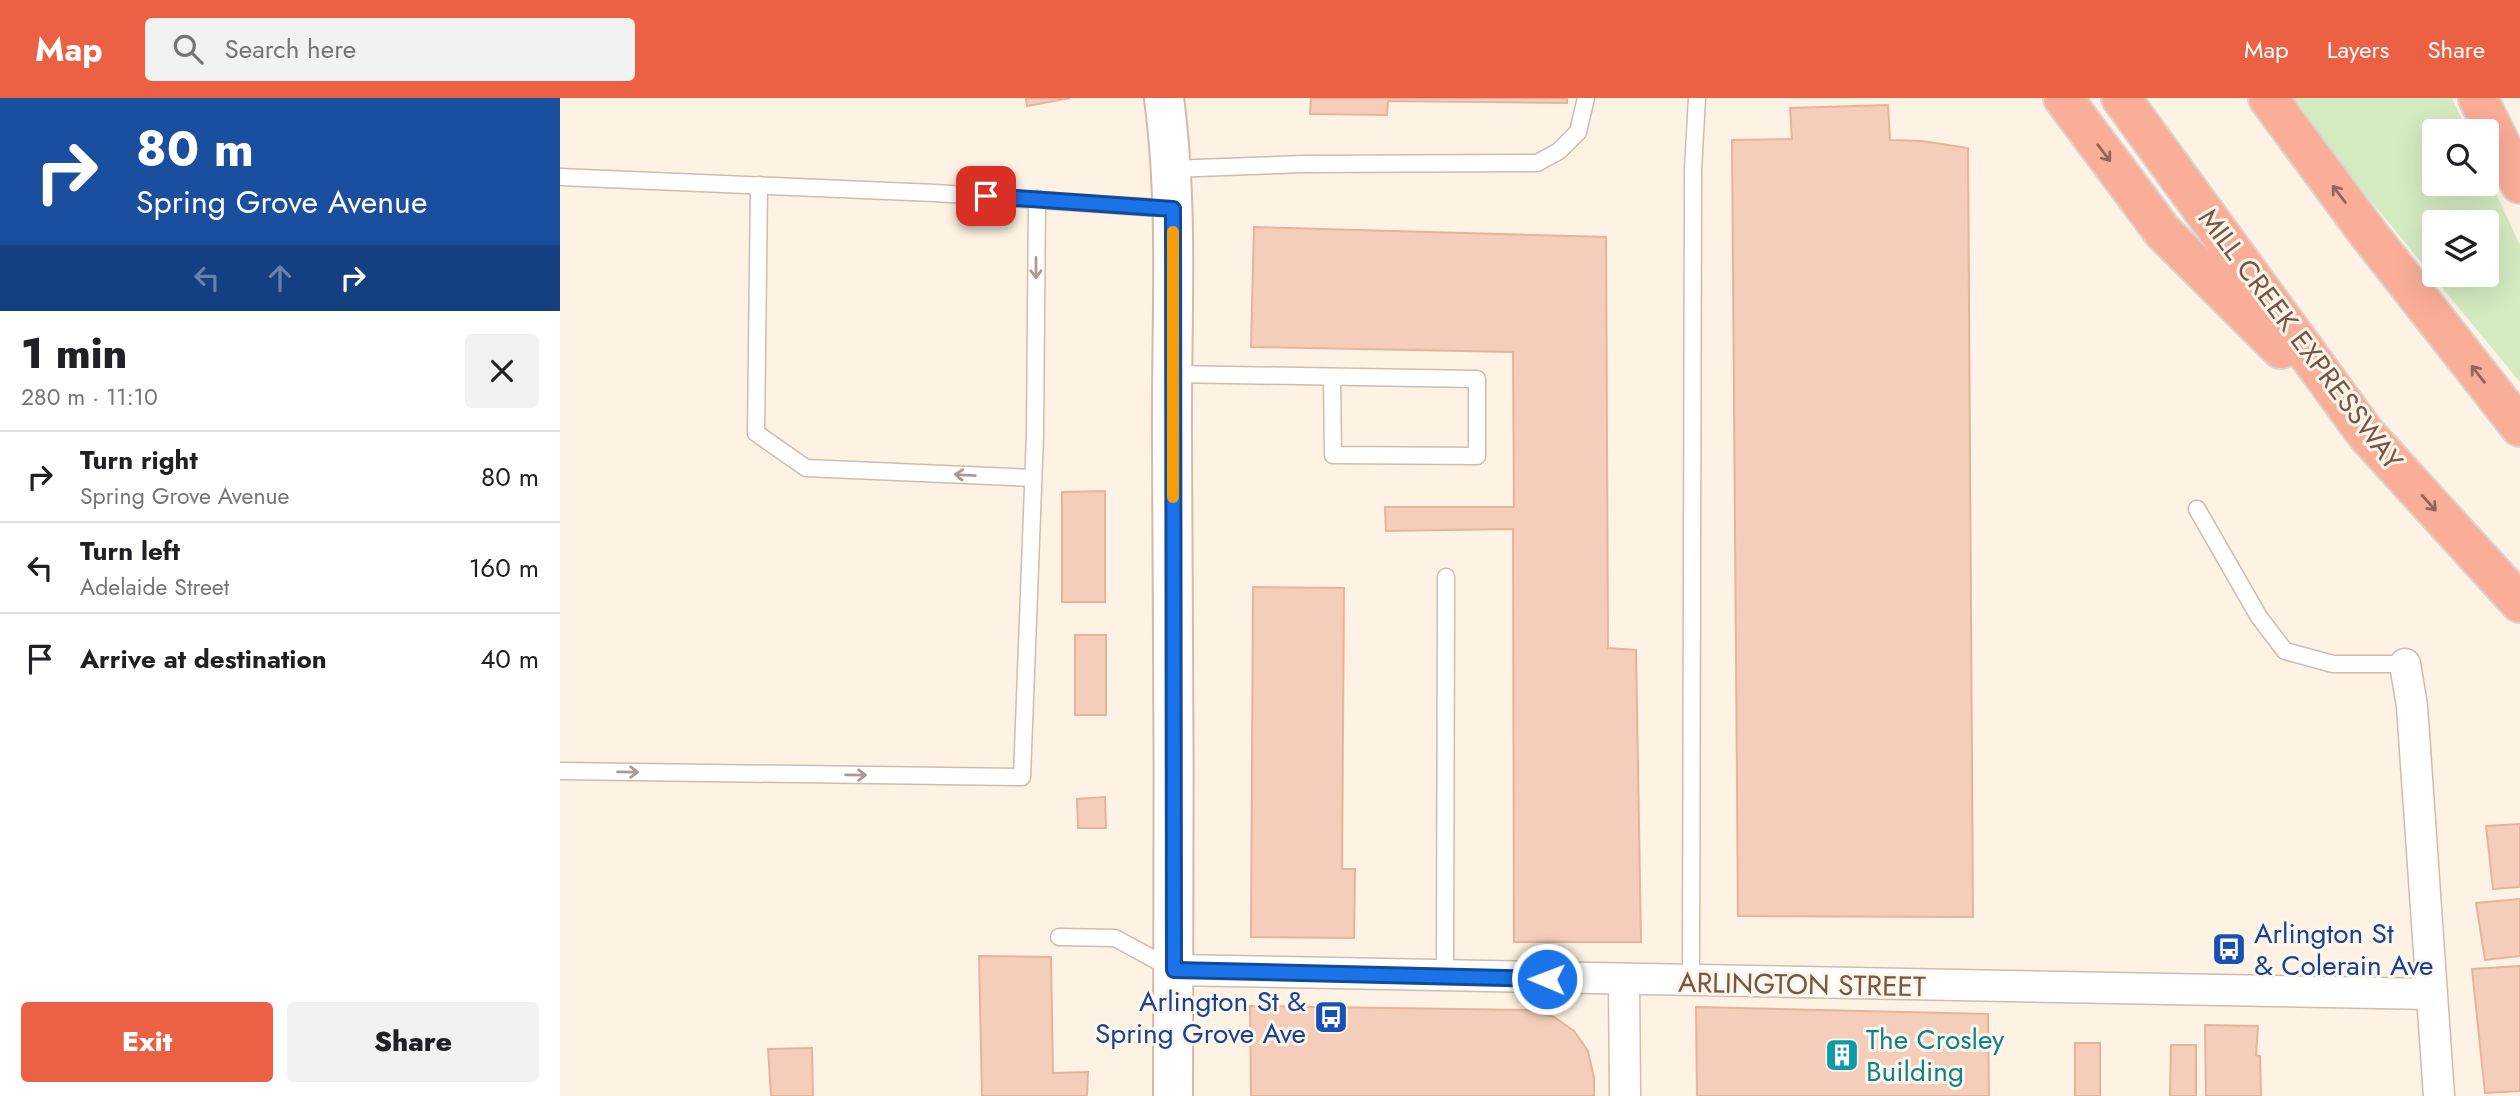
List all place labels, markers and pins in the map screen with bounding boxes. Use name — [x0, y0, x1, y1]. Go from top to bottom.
pin — [956, 166, 1016, 226]
place label: Arlington St & Colerain Ave — [2254, 913, 2433, 986]
bus stop icon: Arlington St & Colerain Ave — [2210, 930, 2248, 968]
place label: Arlington St & Spring Grove Ave — [1095, 981, 1306, 1054]
bus stop icon: Arlington St & Spring Grove Ave — [1312, 998, 1350, 1036]
place label: The Crosley Building — [1866, 1019, 2005, 1092]
building icon: The Crosley Building — [1823, 1036, 1861, 1074]

